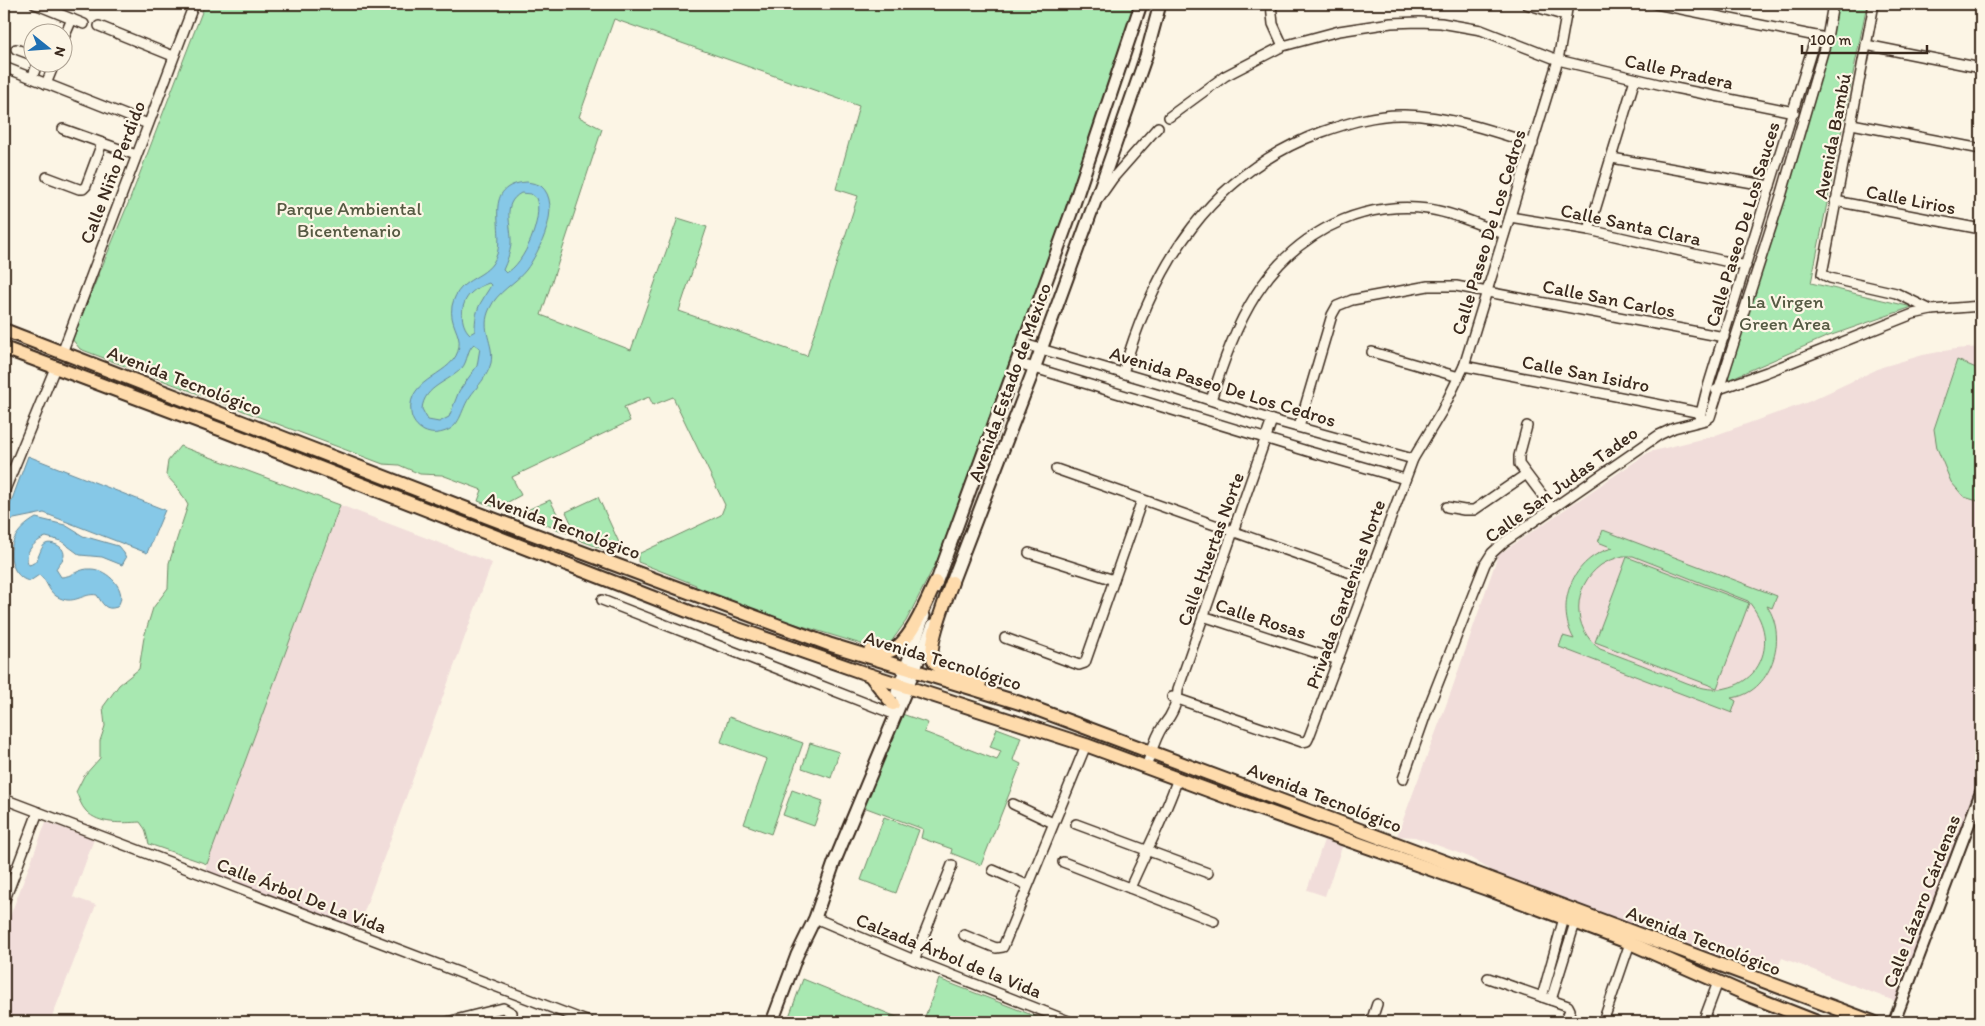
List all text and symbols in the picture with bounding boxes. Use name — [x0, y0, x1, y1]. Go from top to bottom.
north arrow — [22, 22, 72, 72]
scale bar — [1802, 22, 1928, 54]
text: 100 m — [1810, 31, 1852, 49]
text: N — [50, 45, 69, 59]
street label: Calle Pradera — [1623, 49, 1735, 94]
street label: Avenida Bambú — [1809, 71, 1856, 201]
street label: Calle Niño Perdido — [75, 97, 150, 247]
street label: Calle Paseo De Los Sauces — [1700, 119, 1785, 330]
street label: Calle Paseo De Los Cedros — [1446, 127, 1531, 338]
street label: Calle Lirios — [1864, 180, 1958, 219]
park label: Parque Ambiental Bicentenario — [276, 197, 422, 242]
street label: Calle Santa Clara — [1558, 198, 1703, 251]
street label: Calle San Carlos — [1540, 274, 1677, 323]
street label: Avenida Estado de México — [963, 280, 1056, 485]
park label: La Virgen Green Area — [1739, 290, 1831, 335]
street label: Avenida Tecnológico — [104, 340, 265, 421]
street label: Avenida Paseo De Los Cedros — [1107, 341, 1339, 432]
street label: Calle San Isidro — [1520, 350, 1652, 397]
street label: Calle San Judas Tadeo — [1480, 421, 1642, 548]
street label: Calle Huertas Norte — [1172, 469, 1249, 629]
street label: Avenida Tecnológico — [482, 487, 644, 564]
street label: Privada Gardenias Norte — [1300, 496, 1390, 692]
street label: Calle Rosas — [1212, 593, 1309, 644]
street label: Avenida Tecnológico — [861, 626, 1025, 695]
street label: Avenida Tecnológico — [1244, 757, 1405, 838]
street label: Calle Lázaro Cárdenas — [1878, 811, 1965, 991]
street label: Calle Árbol De La Vida — [213, 852, 390, 939]
street label: Avenida Tecnológico — [1623, 900, 1784, 981]
street label: Calzada Árbol de la Vida — [853, 908, 1045, 1003]

